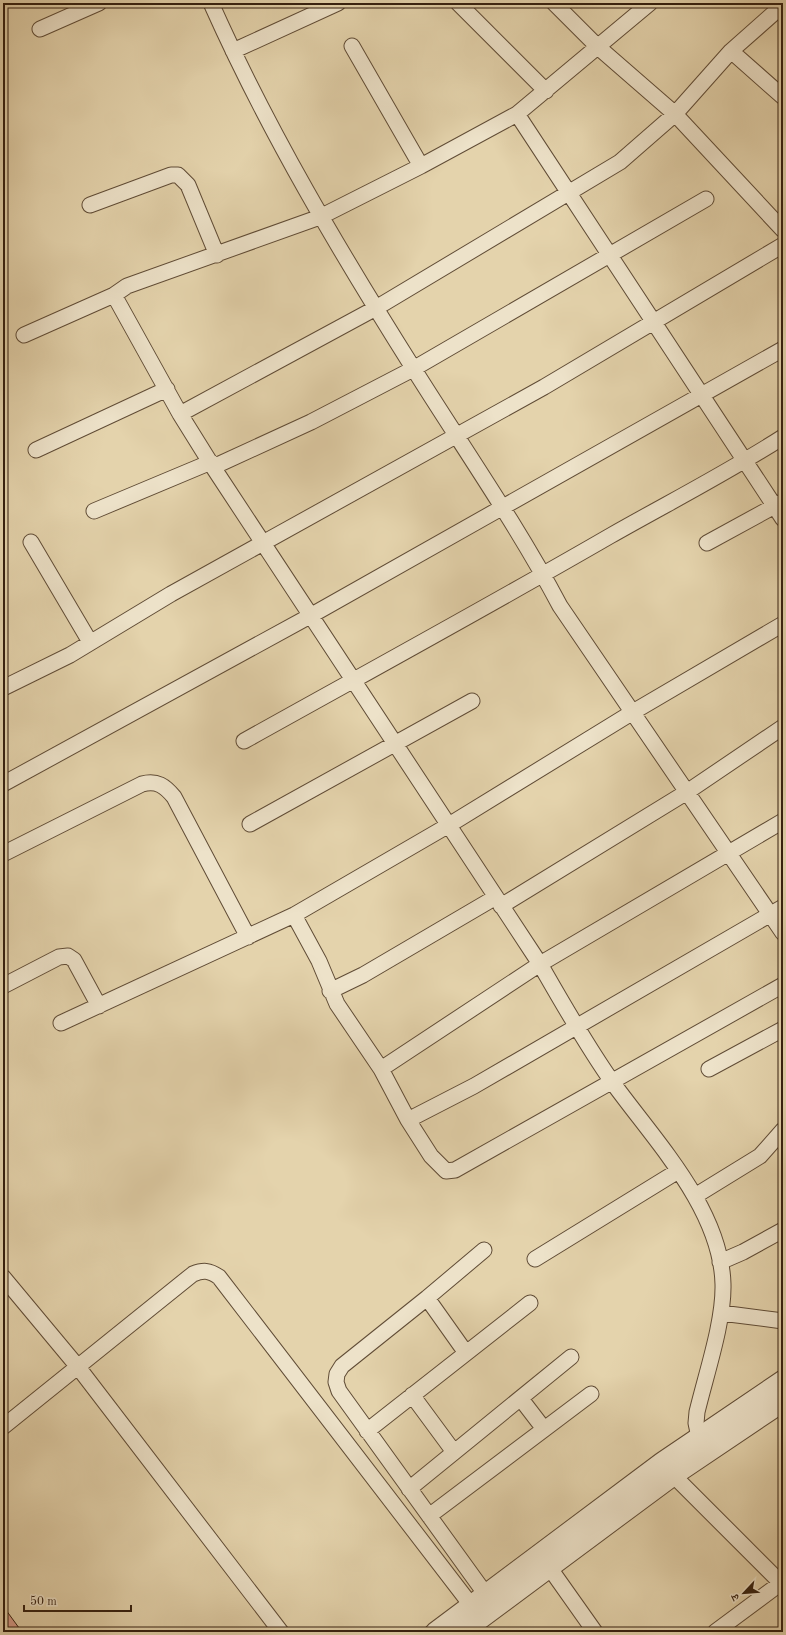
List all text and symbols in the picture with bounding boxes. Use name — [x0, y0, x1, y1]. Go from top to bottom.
north arrow — [724, 1573, 764, 1613]
scale bar — [24, 1587, 131, 1613]
text: उ — [730, 1591, 743, 1603]
text: 50 m — [30, 1595, 57, 1608]

